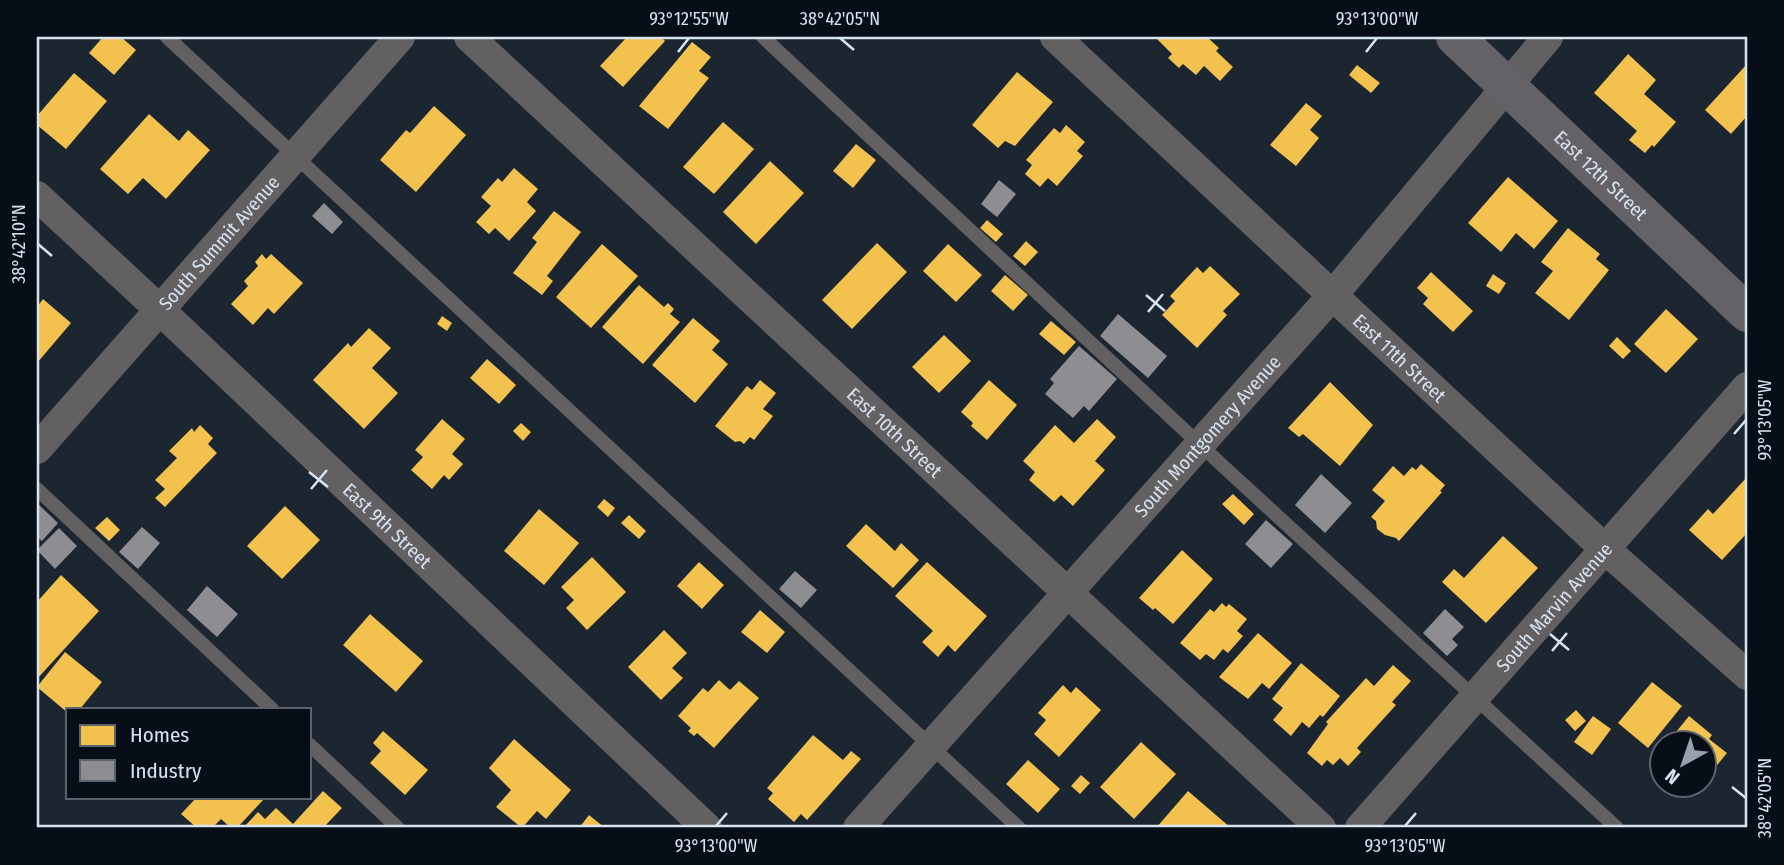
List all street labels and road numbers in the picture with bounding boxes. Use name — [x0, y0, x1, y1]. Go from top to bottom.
street label: East 12th Street — [1549, 126, 1653, 226]
street label: South Summit Avenue — [154, 171, 284, 315]
street label: East 11th Street — [1348, 309, 1451, 408]
street label: South Montgomery Avenue — [1130, 351, 1286, 522]
street label: East 10th Street — [842, 383, 947, 483]
street label: East 9th Street — [338, 478, 437, 574]
street label: South Marvin Avenue — [1491, 538, 1617, 677]

